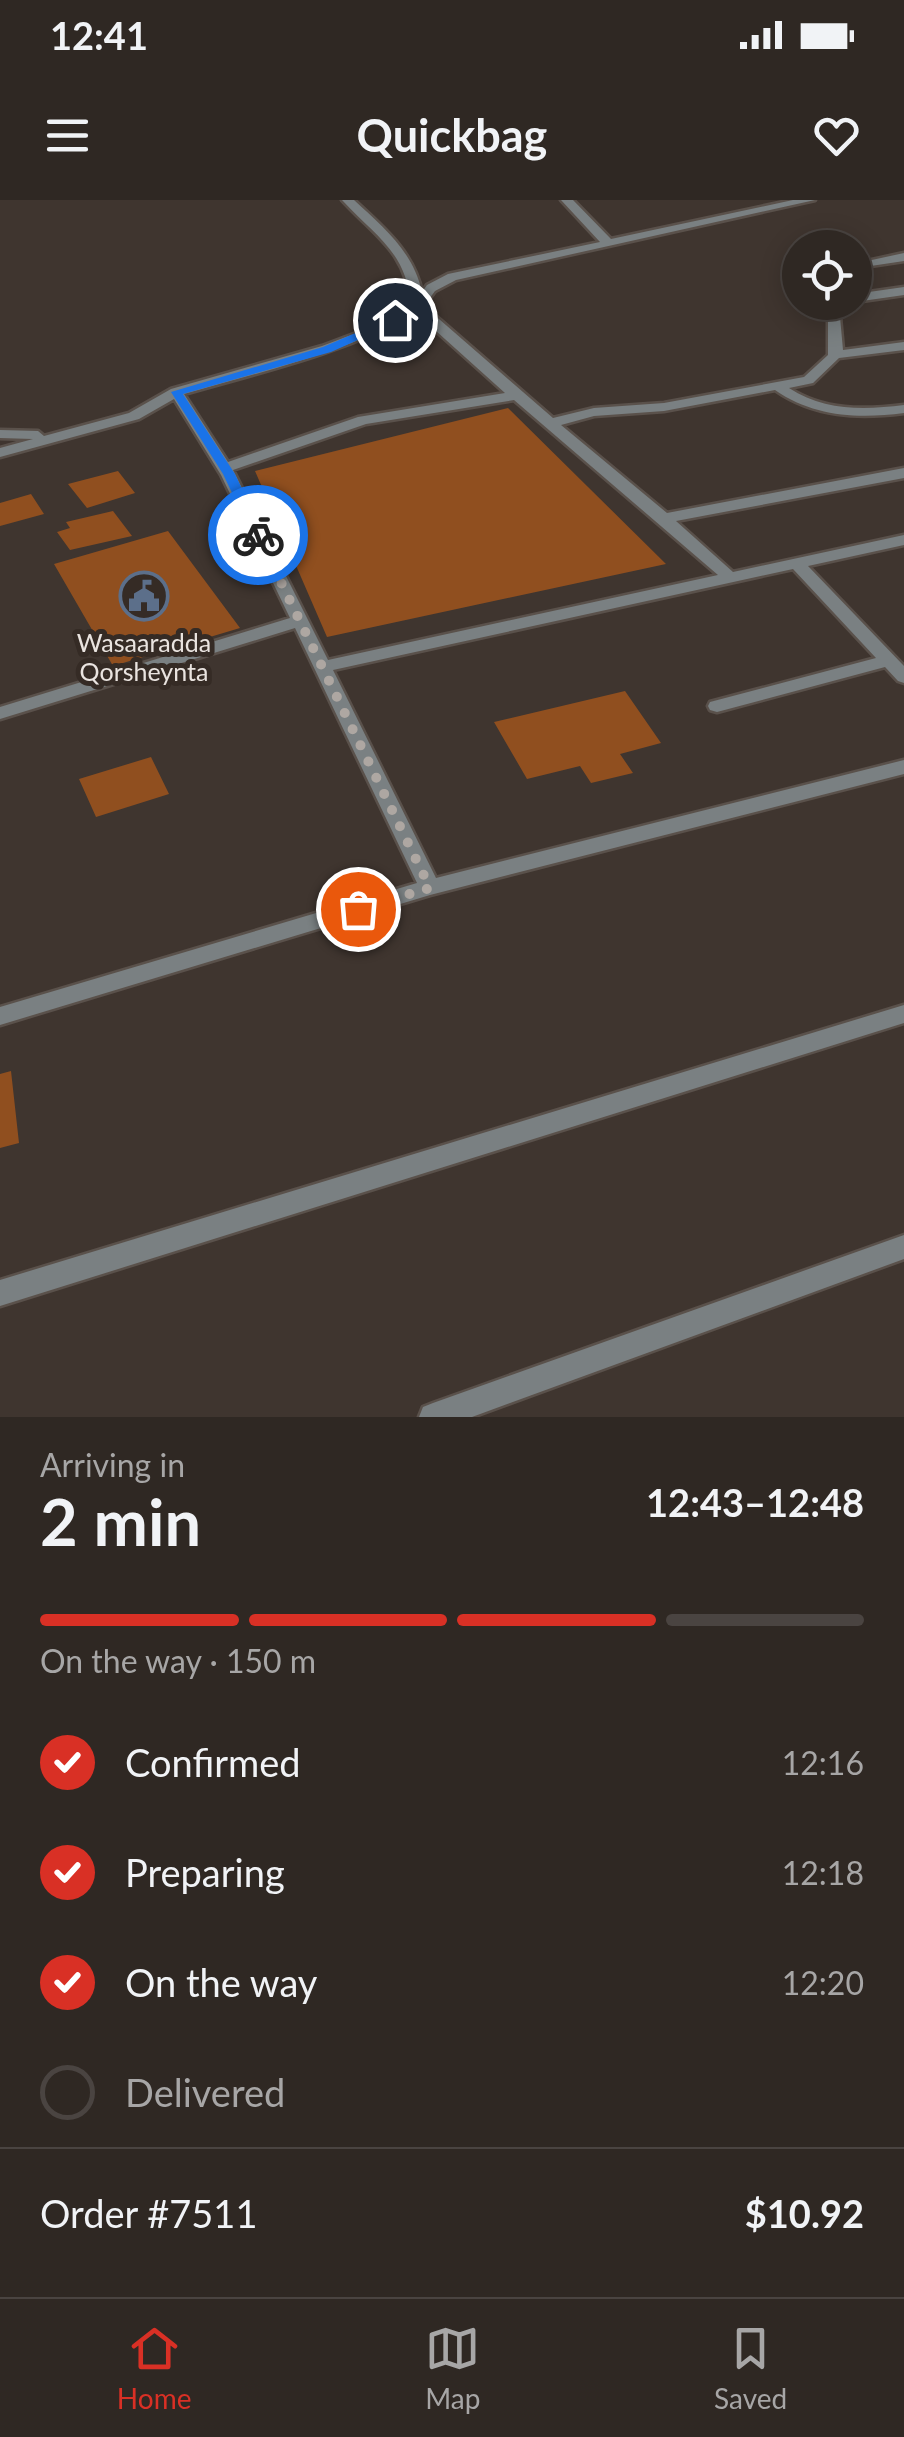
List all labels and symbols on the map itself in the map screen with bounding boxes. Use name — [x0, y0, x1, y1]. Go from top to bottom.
pin — [353, 278, 438, 363]
courier — [208, 485, 308, 585]
public building icon: Wasaaradda Qorsheynta — [118, 570, 170, 622]
place label: Wasaaradda Qorsheynta — [77, 627, 211, 686]
pin — [316, 867, 401, 952]

